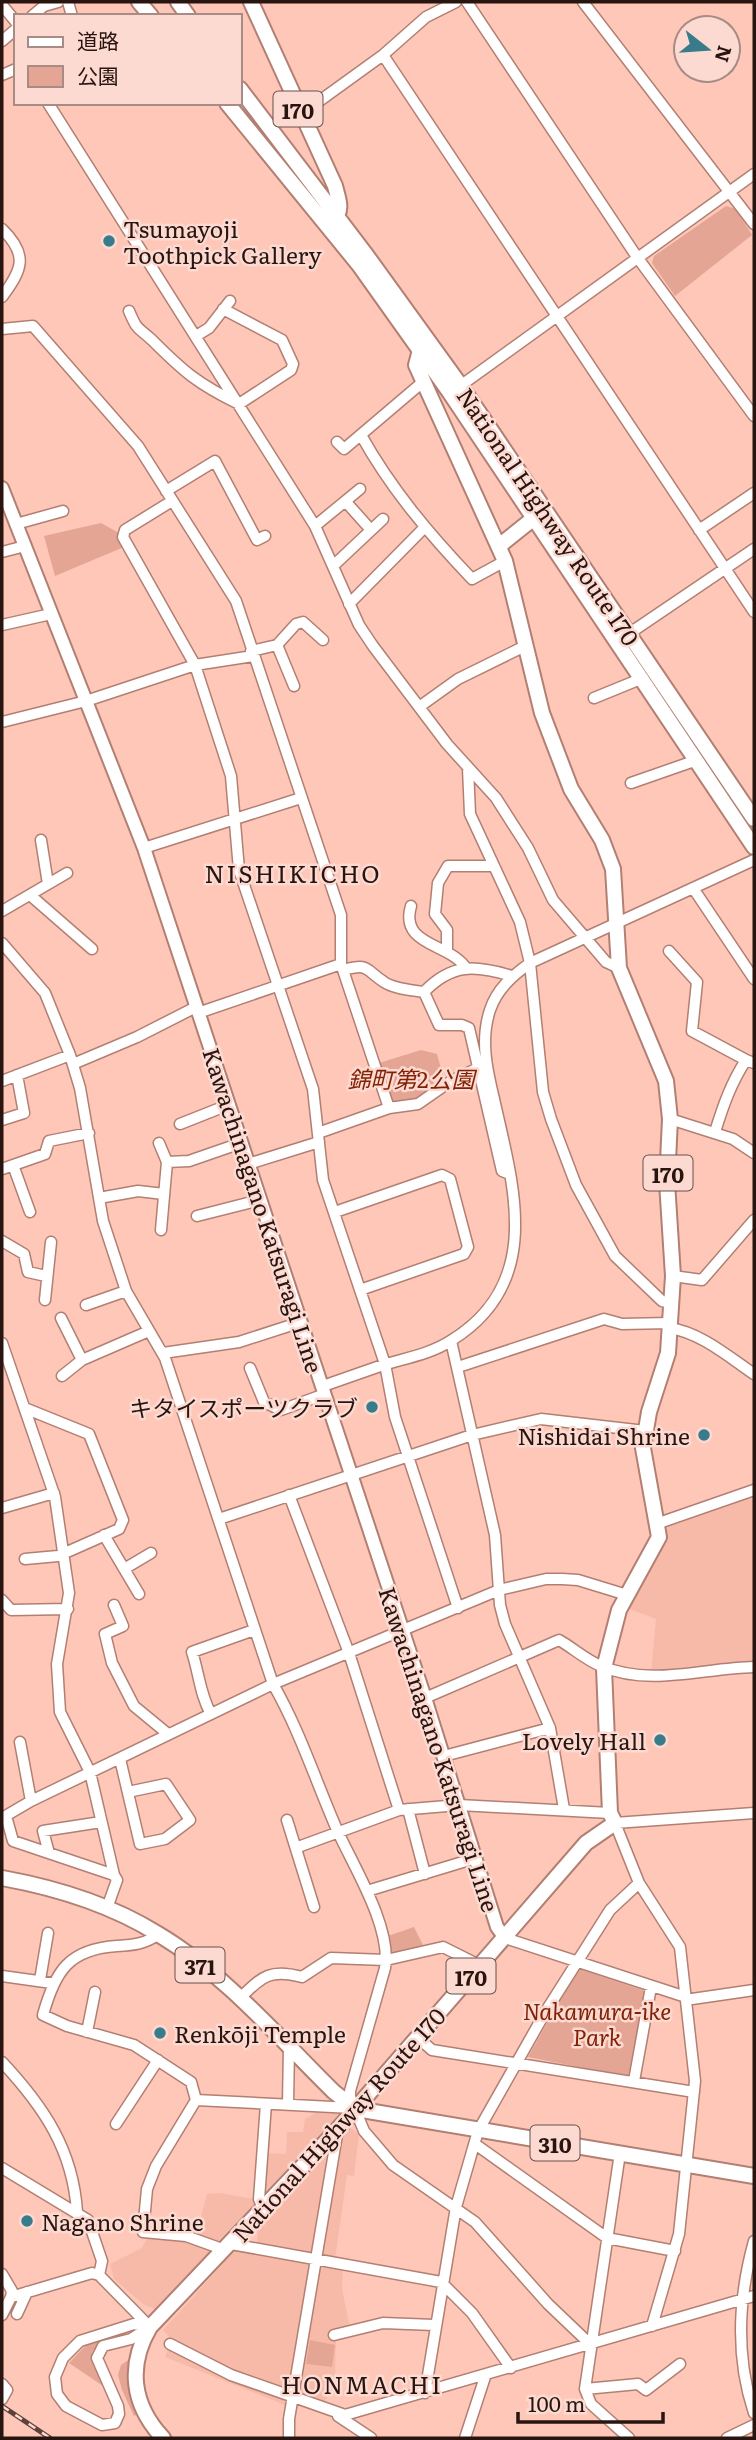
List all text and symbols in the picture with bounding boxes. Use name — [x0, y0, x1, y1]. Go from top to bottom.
legend — [14, 14, 242, 105]
north arrow — [672, 14, 742, 84]
text: 道路 — [77, 24, 119, 55]
text: N — [708, 43, 740, 66]
text: 公園 — [77, 59, 119, 90]
road number: 170 — [274, 92, 322, 126]
place label: Tsumayoji Toothpick Gallery — [123, 211, 322, 271]
marker: Tsumayoji Toothpick Gallery — [101, 233, 117, 249]
street label: National Highway Route 170 — [450, 380, 648, 652]
district label: NISHIKICHO — [204, 855, 382, 890]
street label: Kawachinagano Katsuragi Line — [195, 1043, 333, 1377]
park label: 錦町第2公園 — [348, 1061, 477, 1095]
road number: 170 — [644, 1156, 692, 1190]
place label: キタイスポーツクラブ — [129, 1390, 358, 1424]
marker: キタイスポーツクラブ — [364, 1399, 380, 1415]
place label: Nishidai Shrine — [518, 1418, 690, 1452]
marker: Nishidai Shrine — [696, 1427, 712, 1443]
street label: Kawachinagano Katsuragi Line — [371, 1582, 509, 1916]
place label: Lovely Hall — [522, 1723, 646, 1757]
marker: Lovely Hall — [652, 1732, 668, 1748]
road number: 371 — [176, 1948, 224, 1982]
road number: 170 — [447, 1958, 496, 1994]
park label: Nakamura-ike Park — [523, 1993, 671, 2053]
street label: National Highway Route 170 — [223, 1999, 453, 2249]
place label: Renkōji Temple — [174, 2016, 346, 2050]
marker: Renkōji Temple — [152, 2025, 168, 2041]
road number: 310 — [530, 2126, 580, 2160]
place label: Nagano Shrine — [41, 2204, 204, 2238]
marker: Nagano Shrine — [19, 2213, 35, 2229]
district label: HONMACHI — [281, 2366, 443, 2401]
scale bar — [518, 2380, 663, 2424]
text: 100 m — [528, 2387, 585, 2418]

